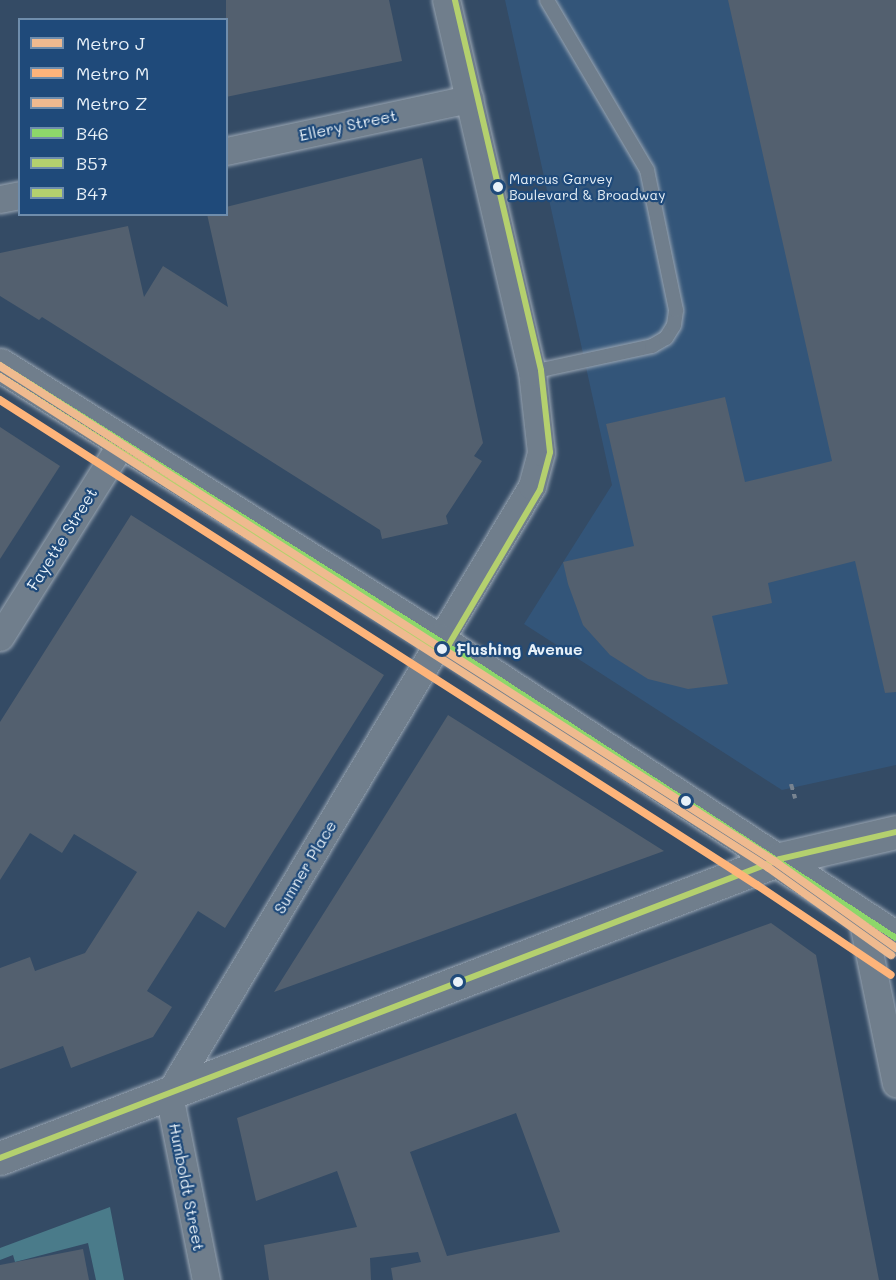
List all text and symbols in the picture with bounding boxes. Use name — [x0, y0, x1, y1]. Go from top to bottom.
legend — [18, 18, 228, 216]
text: Metro J — [76, 31, 145, 55]
text: Metro M — [76, 61, 149, 85]
text: Metro Z — [76, 91, 147, 115]
street label: Ellery Street — [297, 105, 399, 145]
text: B46 — [76, 121, 109, 145]
text: B57 — [76, 151, 108, 175]
place label: Marcus Garvey Boulevard & Broadway — [509, 171, 665, 204]
text: B47 — [76, 181, 108, 205]
marker: Marcus Garvey Boulevard & Broadway — [492, 181, 504, 193]
street label: Fayette Street — [23, 484, 101, 594]
place label: Flushing Avenue — [456, 639, 583, 659]
marker: Flushing Avenue — [433, 640, 451, 658]
unlabelled marker — [680, 795, 692, 807]
street label: Sumner Place — [270, 817, 340, 917]
unlabelled marker — [452, 976, 464, 988]
street label: Humboldt Street — [165, 1121, 209, 1253]

